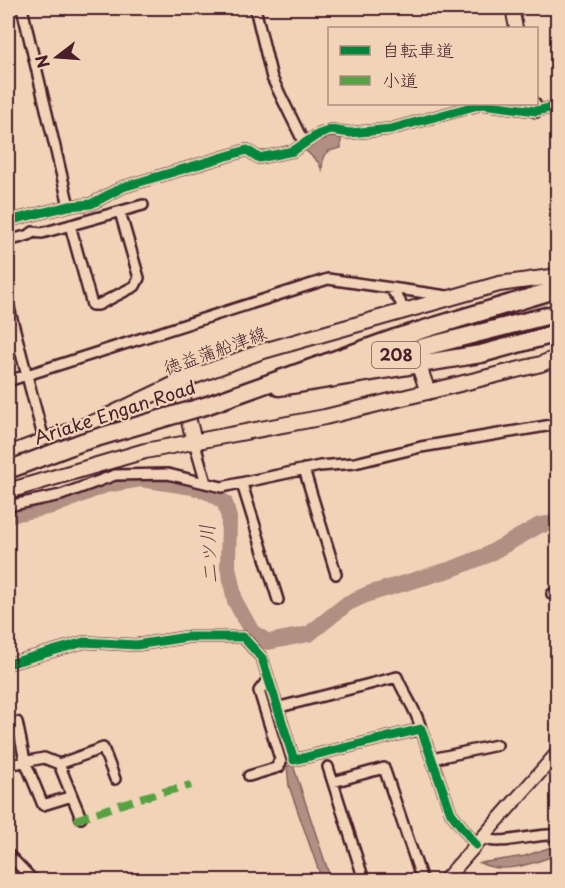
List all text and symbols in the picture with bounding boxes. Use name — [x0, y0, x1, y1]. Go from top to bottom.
north arrow — [27, 27, 87, 87]
legend — [328, 27, 538, 105]
text: 自転車道 — [382, 36, 454, 63]
text: N — [28, 52, 55, 71]
text: 小道 — [382, 66, 418, 93]
street label: 徳益蒲船津線 — [159, 318, 270, 381]
road number: 208 — [372, 342, 420, 368]
street label: Ariake Engan Road — [30, 373, 199, 450]
water label: 二ツ川 — [191, 523, 225, 585]

